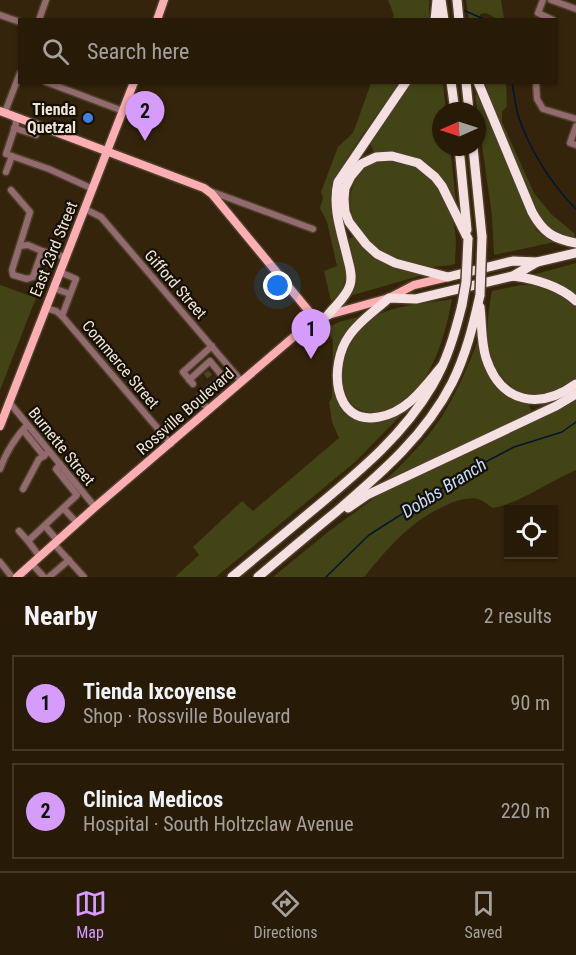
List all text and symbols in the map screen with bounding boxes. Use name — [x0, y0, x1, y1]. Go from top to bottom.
search box — [18, 18, 558, 84]
icon: search — [39, 35, 72, 68]
text: Search here — [87, 39, 189, 64]
pin: 2 — [126, 92, 164, 141]
place label: Tienda Quetzal — [27, 100, 76, 137]
north arrow — [432, 102, 486, 156]
marker: Tienda Quetzal — [81, 111, 95, 125]
street label: East 23rd Street — [26, 199, 81, 300]
street label: Gifford Street — [141, 246, 211, 323]
your location — [263, 271, 292, 300]
pin: 1 — [292, 310, 330, 359]
street label: Commerce Street — [78, 316, 163, 413]
street label: Rossville Boulevard — [133, 364, 238, 459]
street label: Burnette Street — [24, 404, 99, 489]
water label: Dobbs Branch — [398, 453, 490, 522]
map controls — [504, 505, 558, 559]
button: locate — [504, 505, 558, 559]
text: Nearby — [24, 601, 98, 631]
text: 2 results — [484, 604, 552, 628]
text: Tienda Ixcoyense — [83, 679, 236, 704]
text: 1 — [40, 691, 51, 715]
text: 90 m — [511, 691, 550, 715]
text: Shop · Rossville Boulevard — [83, 704, 290, 728]
text: Clinica Medicos — [83, 787, 223, 812]
text: 2 — [40, 799, 51, 823]
text: 220 m — [501, 799, 550, 823]
text: Hospital · South Holtzclaw Avenue — [83, 812, 354, 836]
tab: Map — [74, 887, 107, 942]
tab: Directions — [254, 887, 317, 942]
tab: Saved — [464, 887, 502, 942]

